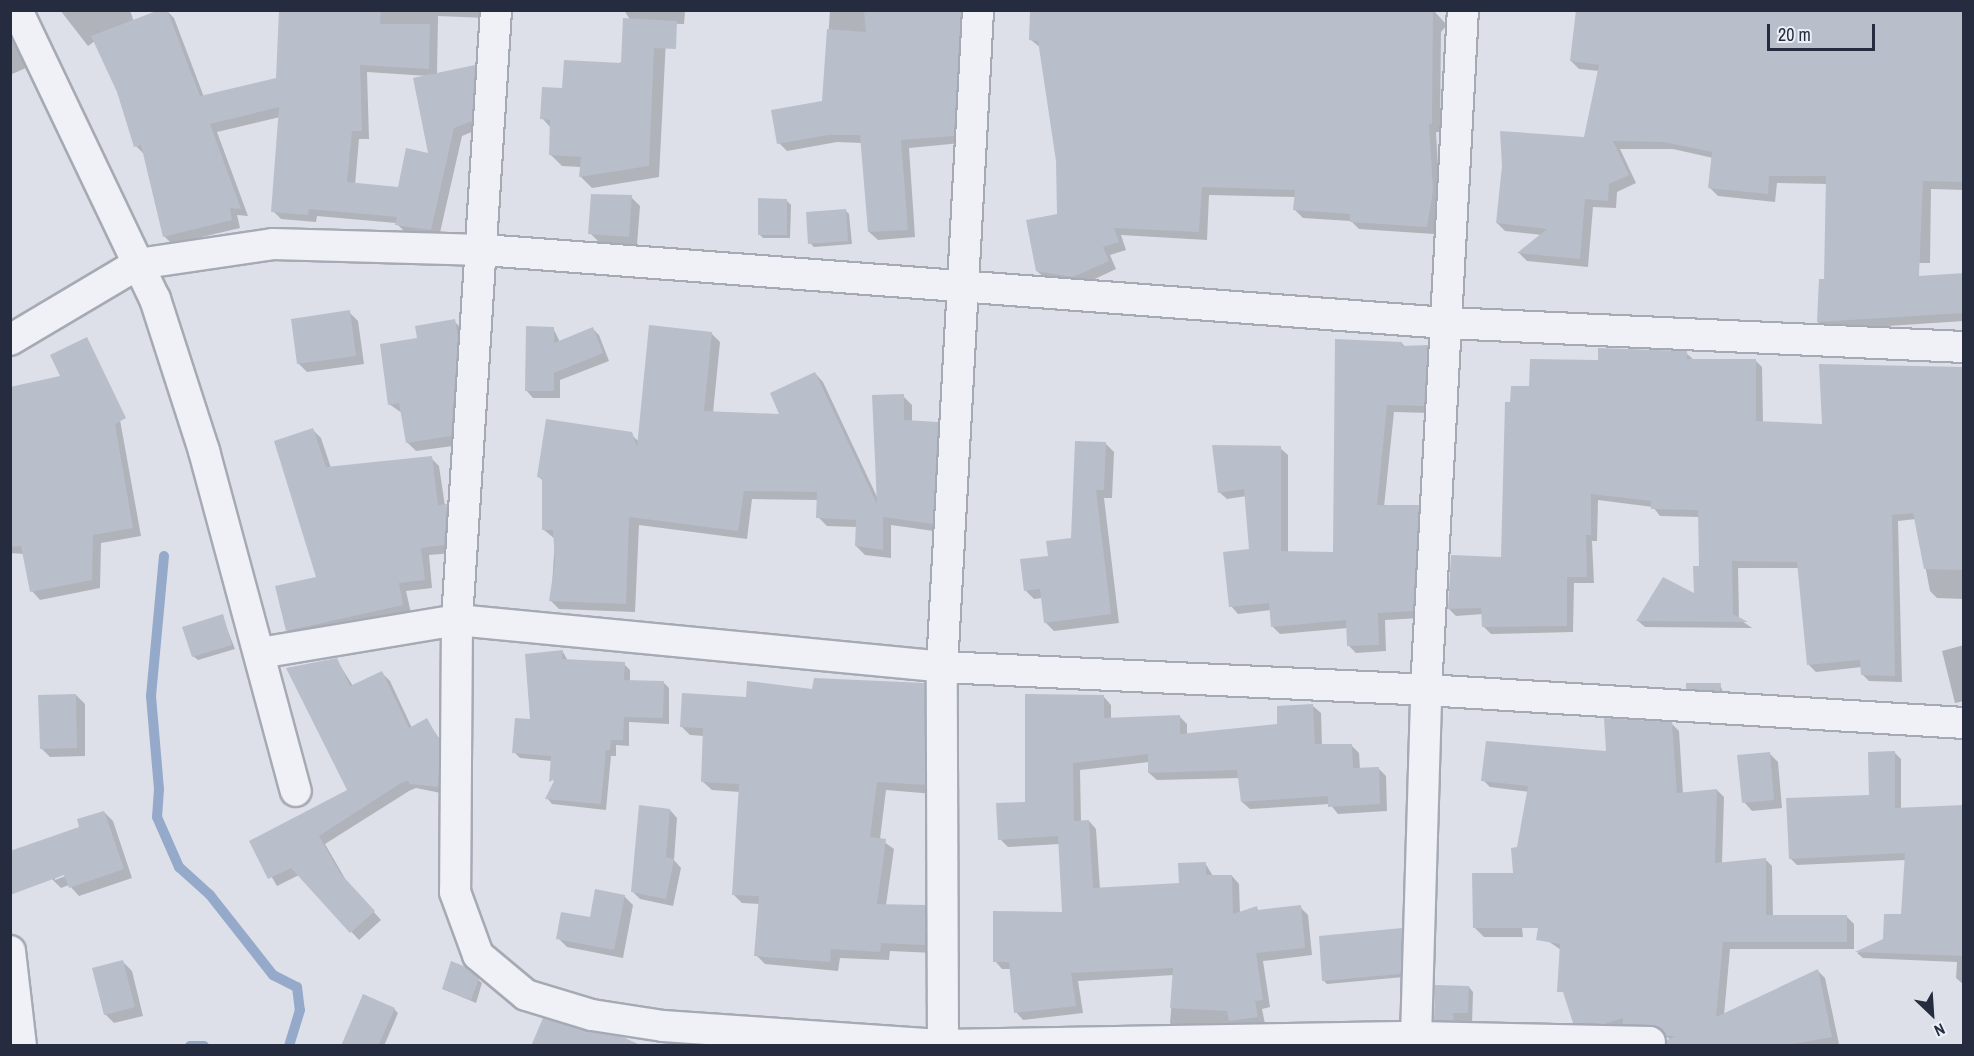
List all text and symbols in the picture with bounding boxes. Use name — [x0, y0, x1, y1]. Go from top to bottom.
scale bar — [1770, 12, 1878, 50]
text: 20 m — [1778, 22, 1811, 47]
north arrow — [1902, 984, 1962, 1044]
text: N — [1931, 1018, 1949, 1042]

